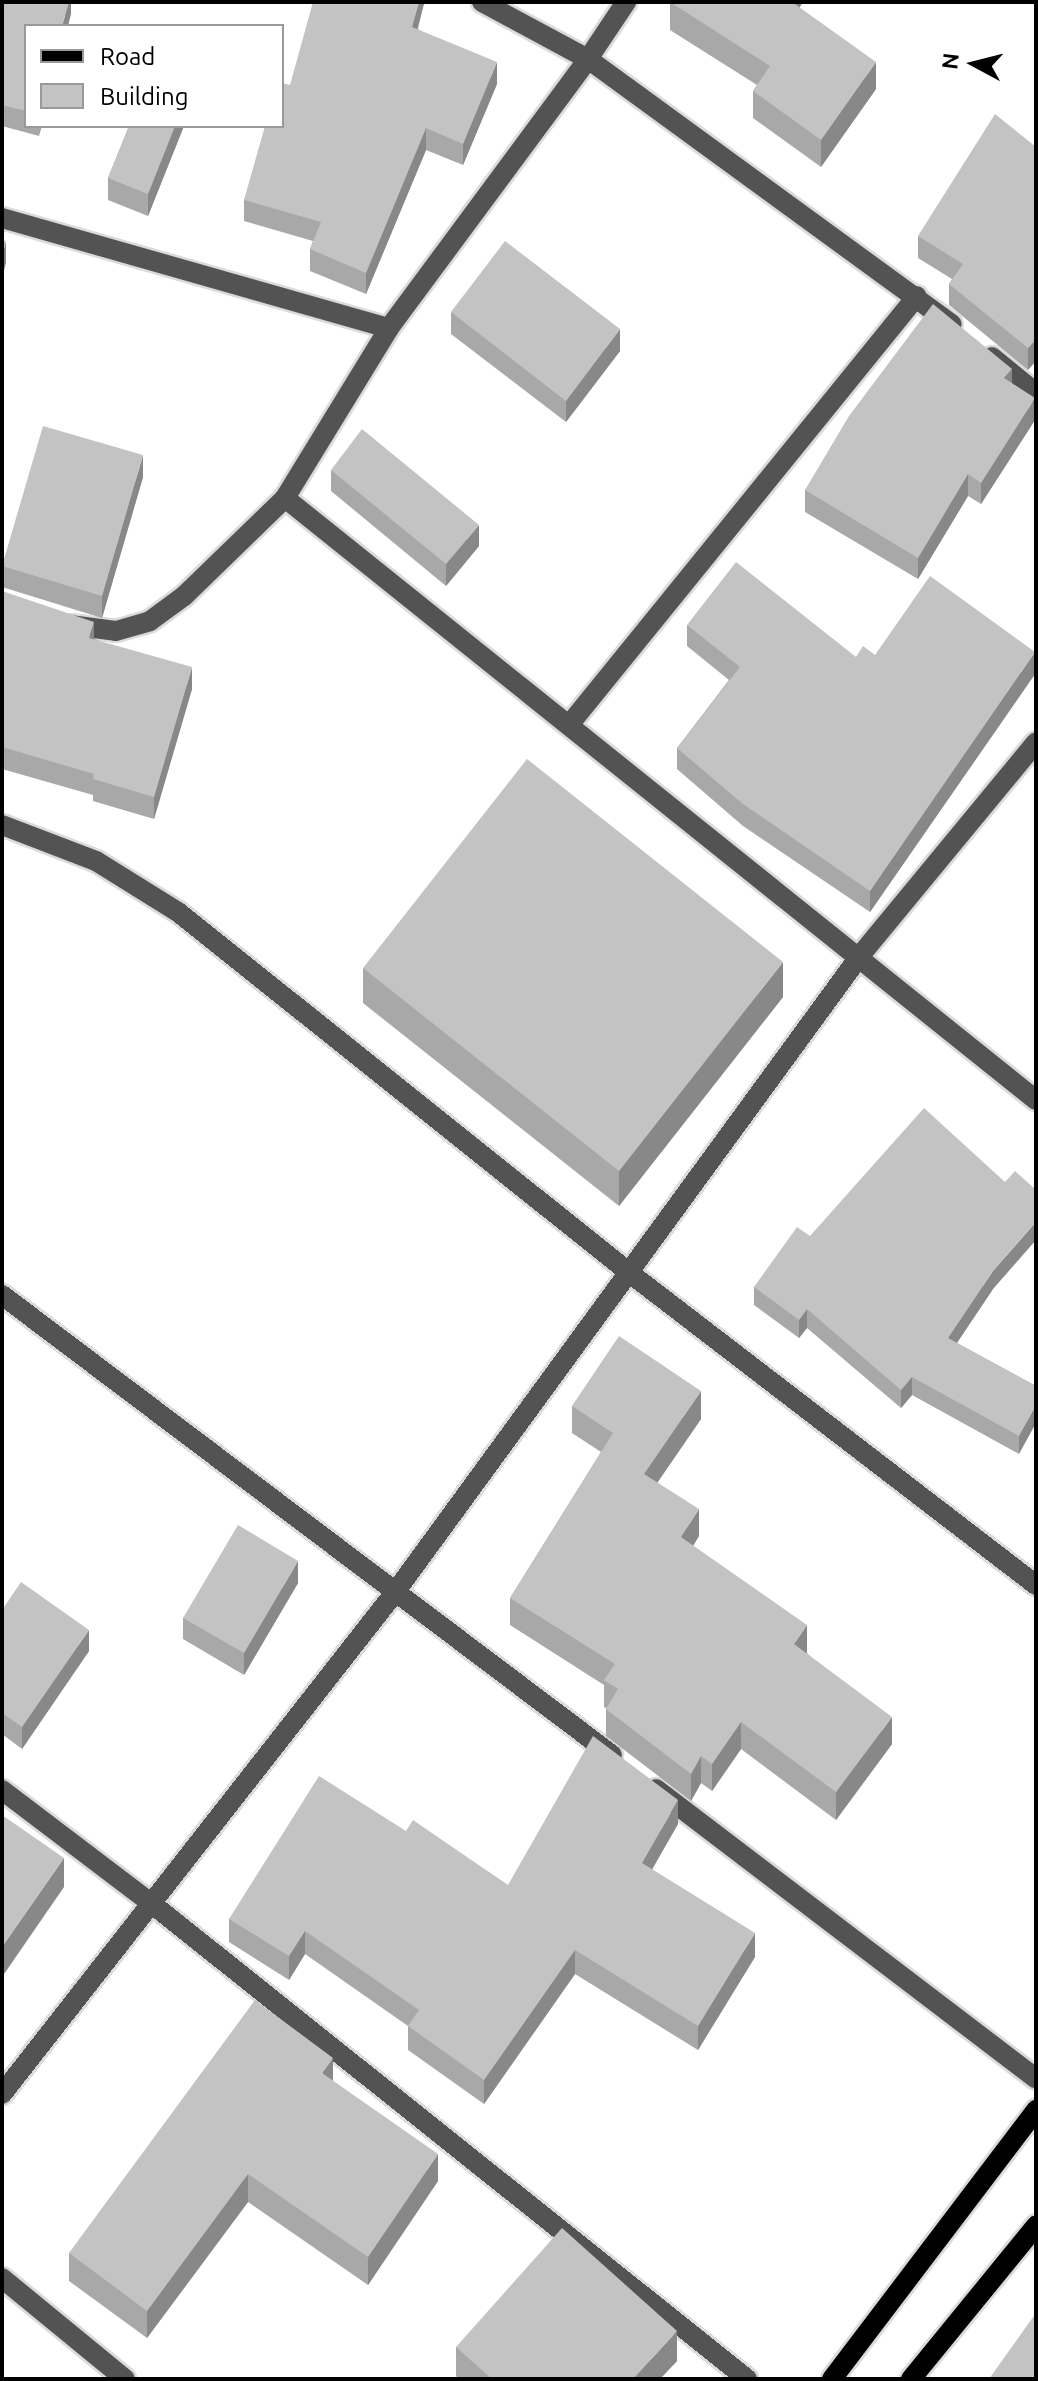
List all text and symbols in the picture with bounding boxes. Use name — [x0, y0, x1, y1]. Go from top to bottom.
legend — [24, 24, 284, 128]
north arrow — [934, 24, 1014, 104]
text: Road — [100, 43, 155, 70]
text: N — [936, 51, 963, 71]
text: Building — [100, 83, 188, 110]

